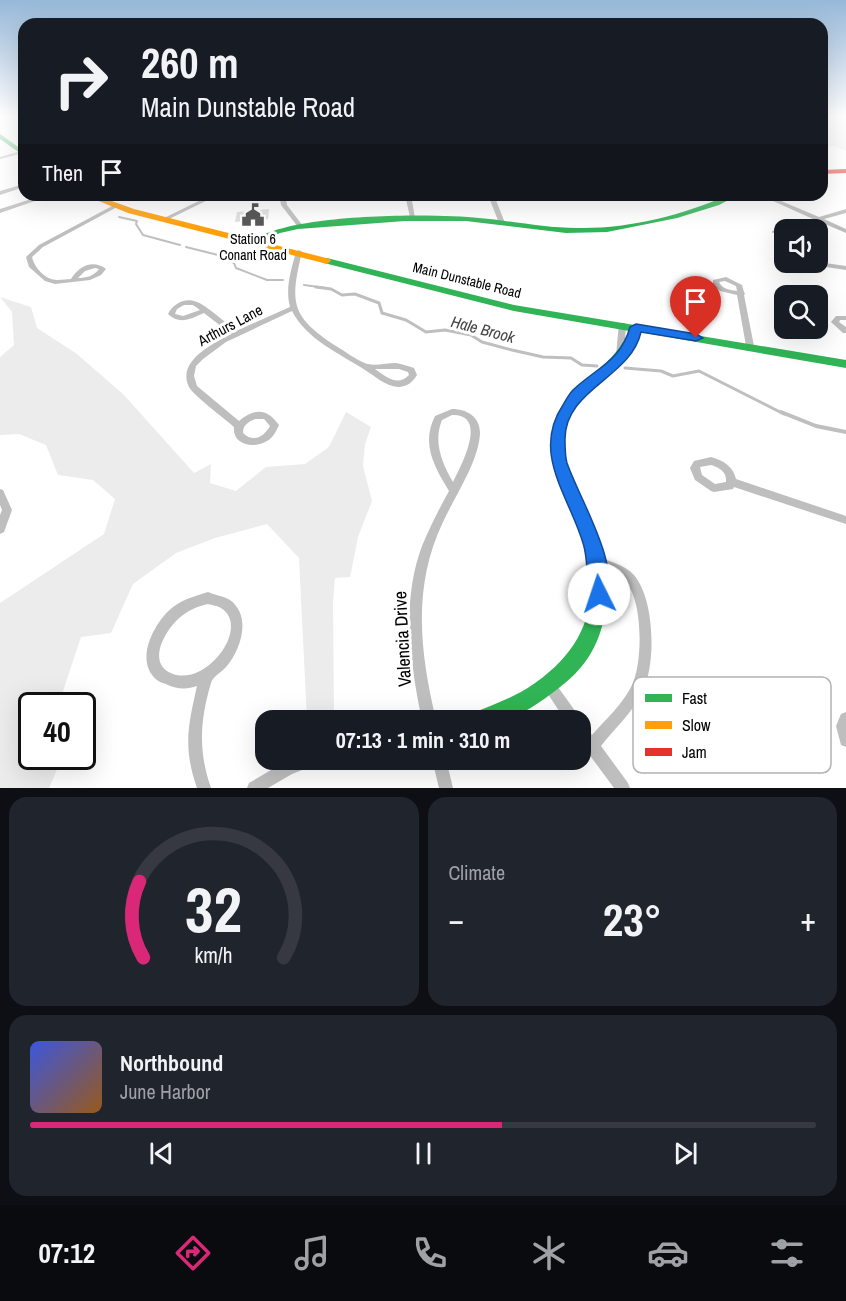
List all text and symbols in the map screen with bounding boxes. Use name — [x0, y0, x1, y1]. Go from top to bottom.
text: 260 m — [141, 35, 239, 91]
icon: right — [42, 42, 120, 120]
text: Main Dunstable Road — [141, 89, 355, 125]
icon: arrive — [95, 156, 128, 189]
text: Then — [42, 158, 83, 188]
public building icon: Station 6 Conant Road — [240, 202, 266, 228]
map controls — [774, 219, 828, 339]
button: sound — [774, 219, 828, 273]
place label: Station 6 Conant Road — [219, 230, 287, 264]
street label: Main Dunstable Road — [411, 258, 523, 302]
pin — [670, 276, 721, 338]
icon: arrive — [679, 285, 712, 318]
button: search — [774, 285, 828, 339]
street label: Arthurs Lane — [193, 299, 266, 351]
water label: Hale Brook — [449, 310, 518, 348]
position arrow — [567, 562, 631, 626]
street label: Valencia Drive — [387, 591, 417, 687]
legend — [633, 677, 831, 773]
text: Fast — [682, 687, 707, 709]
speed limit sign: 40 — [18, 692, 96, 770]
text: Slow — [682, 714, 711, 736]
text: 07:13 · 1 min · 310 m — [336, 725, 510, 755]
text: Jam — [682, 741, 707, 763]
text: Climate — [449, 859, 505, 886]
text: 32 — [185, 867, 242, 951]
text: 23° — [603, 889, 662, 950]
text: − — [449, 897, 464, 941]
text: + — [800, 897, 816, 941]
text: km/h — [195, 942, 233, 971]
text: Northbound — [120, 1048, 223, 1078]
text: June Harbor — [120, 1078, 210, 1105]
icon: previous — [145, 1137, 178, 1170]
icon: pause — [407, 1137, 440, 1170]
icon: next — [669, 1137, 702, 1170]
icon: directions — [172, 1232, 214, 1274]
icon: music — [291, 1232, 333, 1274]
icon: phone — [409, 1232, 451, 1274]
icon: climate — [528, 1232, 570, 1274]
icon: car — [647, 1232, 689, 1274]
icon: filters — [766, 1232, 808, 1274]
text: 07:12 — [38, 1235, 95, 1271]

